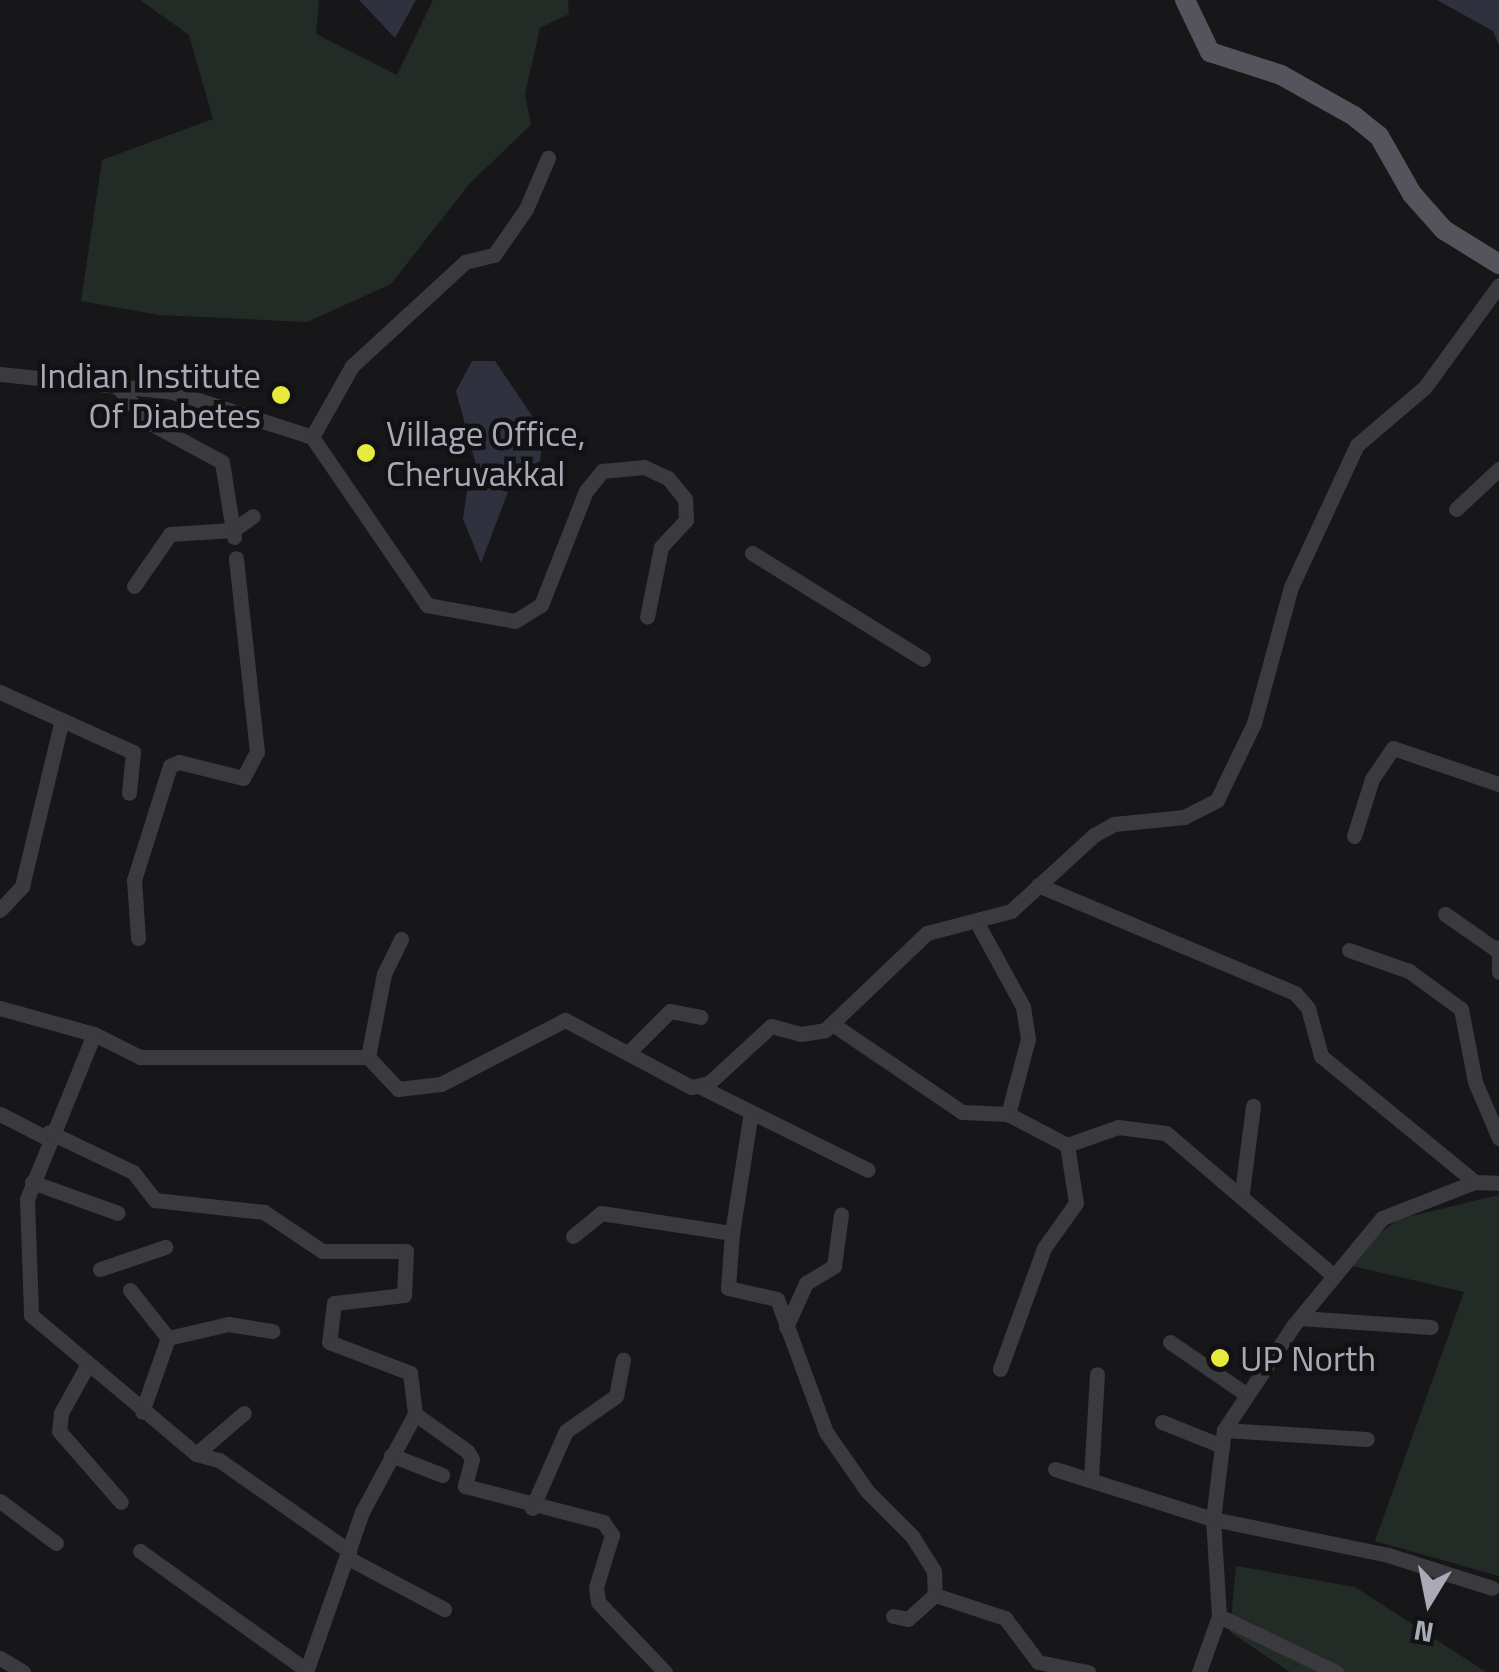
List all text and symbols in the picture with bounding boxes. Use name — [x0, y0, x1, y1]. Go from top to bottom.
place label: Indian Institute Of Diabetes — [39, 354, 261, 436]
marker: Indian Institute Of Diabetes — [270, 384, 292, 406]
place label: Village Office, Cheruvakkal — [386, 412, 586, 494]
marker: Village Office, Cheruvakkal — [355, 442, 377, 464]
place label: UP North — [1240, 1337, 1376, 1379]
marker: UP North — [1209, 1347, 1231, 1369]
north arrow — [1379, 1552, 1479, 1652]
text: N — [1410, 1609, 1437, 1655]

